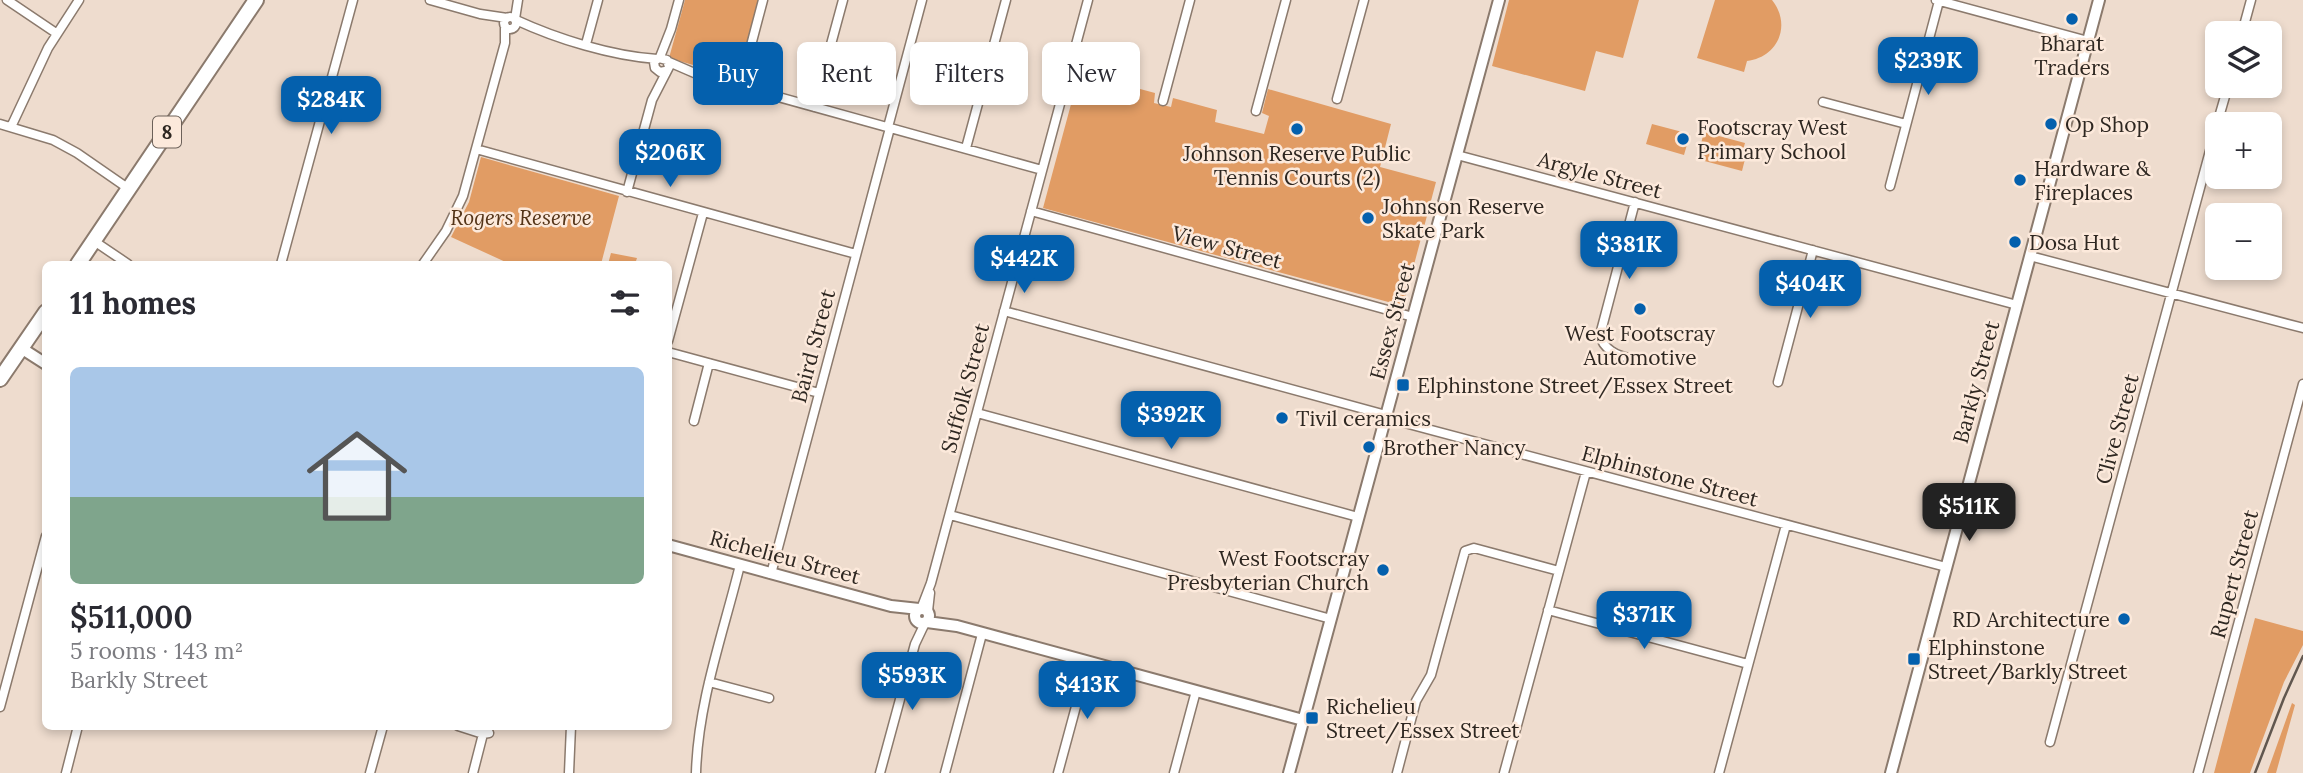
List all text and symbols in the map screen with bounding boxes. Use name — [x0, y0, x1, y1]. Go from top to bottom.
marker: Bharat Traders — [2064, 11, 2080, 27]
map controls — [2205, 21, 2282, 280]
button: layers — [2205, 21, 2282, 98]
place label: Bharat Traders — [2034, 30, 2110, 81]
pin: $239K — [1879, 38, 1977, 97]
chip: Buy — [693, 42, 783, 105]
chip: Rent — [797, 42, 896, 105]
chip: Filters — [910, 42, 1028, 105]
chip: New — [1042, 42, 1140, 105]
text: $239K — [1894, 45, 1962, 74]
pin: $284K — [282, 76, 380, 136]
text: $284K — [297, 84, 365, 113]
place label: Op Shop — [2065, 111, 2149, 138]
button: + — [2205, 112, 2282, 189]
place label: Footscray West Primary School — [1697, 114, 1848, 165]
road number: 8 — [153, 116, 181, 148]
marker: Op Shop — [2043, 116, 2059, 132]
marker: Johnson Reserve Public Tennis Courts (2) — [1289, 121, 1305, 137]
pin: $206K — [621, 130, 719, 189]
marker: Footscray West Primary School — [1675, 131, 1691, 147]
text: $206K — [635, 137, 705, 166]
place label: Johnson Reserve Public Tennis Courts (2) — [1182, 140, 1411, 191]
street label: Argyle Street — [1534, 145, 1666, 205]
place label: Hardware & Fireplaces — [2034, 155, 2151, 206]
marker: Hardware & Fireplaces — [2012, 172, 2028, 188]
place label: Johnson Reserve Skate Park — [1381, 193, 1544, 244]
button: − — [2205, 203, 2282, 280]
park label: Rogers Reserve — [450, 204, 592, 231]
marker: Johnson Reserve Skate Park — [1360, 210, 1376, 226]
street label: View Street — [1168, 219, 1286, 275]
pin: $381K — [1580, 222, 1678, 281]
text: $381K — [1596, 229, 1662, 258]
place label: Dosa Hut — [2029, 229, 2121, 256]
marker: Dosa Hut — [2007, 234, 2023, 250]
pin: $442K — [975, 236, 1073, 295]
text: $442K — [990, 243, 1058, 272]
street label: Essex Street — [1363, 259, 1421, 382]
pin: $404K — [1761, 260, 1859, 320]
text: $404K — [1775, 268, 1845, 297]
text: 11 homes — [70, 284, 196, 322]
icon: filters — [606, 284, 644, 322]
street label: Baird Street — [785, 285, 841, 406]
marker: West Footscray Automotive — [1632, 301, 1648, 317]
street label: Barkly Street — [1947, 317, 2006, 446]
street label: Suffolk Street — [935, 319, 995, 456]
place label: West Footscray Automotive — [1565, 320, 1715, 371]
street label: Clive Street — [2089, 370, 2145, 487]
place label: Elphinstone Street/Essex Street — [1417, 372, 1734, 399]
marker: Elphinstone Street/Essex Street — [1395, 377, 1411, 393]
pin: $392K — [1122, 392, 1220, 451]
text: $392K — [1137, 399, 1205, 428]
place label: Tivil ceramics — [1296, 405, 1431, 432]
marker: Tivil ceramics — [1274, 410, 1290, 426]
icon: home — [294, 413, 420, 539]
place label: Brother Nancy — [1383, 434, 1525, 461]
marker: Brother Nancy — [1361, 439, 1377, 455]
street label: Elphinstone Street — [1579, 439, 1762, 513]
pin: $511K — [1920, 484, 2018, 543]
text: $511K — [1939, 491, 2000, 520]
street label: Rupert Street — [2204, 506, 2264, 641]
street label: Richelieu Street — [707, 524, 864, 590]
place label: West Footscray Presbyterian Church — [1167, 545, 1369, 596]
marker: West Footscray Presbyterian Church — [1375, 562, 1391, 578]
pin: $371K — [1595, 592, 1693, 651]
text: $511,000 — [70, 598, 193, 636]
text: $371K — [1613, 599, 1675, 628]
place label: RD Architecture — [1952, 606, 2110, 633]
marker: RD Architecture — [2116, 611, 2132, 627]
place label: Elphinstone Street/Barkly Street — [1928, 634, 2128, 685]
text: 5 rooms · 143 m² — [70, 636, 243, 665]
marker: Elphinstone Street/Barkly Street — [1906, 651, 1922, 667]
pin: $593K — [863, 652, 961, 712]
text: $593K — [878, 660, 946, 689]
pin: $413K — [1038, 662, 1136, 721]
text: Barkly Street — [70, 665, 208, 694]
text: $413K — [1055, 669, 1119, 698]
place label: Richelieu Street/Essex Street — [1326, 693, 1520, 744]
marker: Richelieu Street/Essex Street — [1304, 710, 1320, 726]

